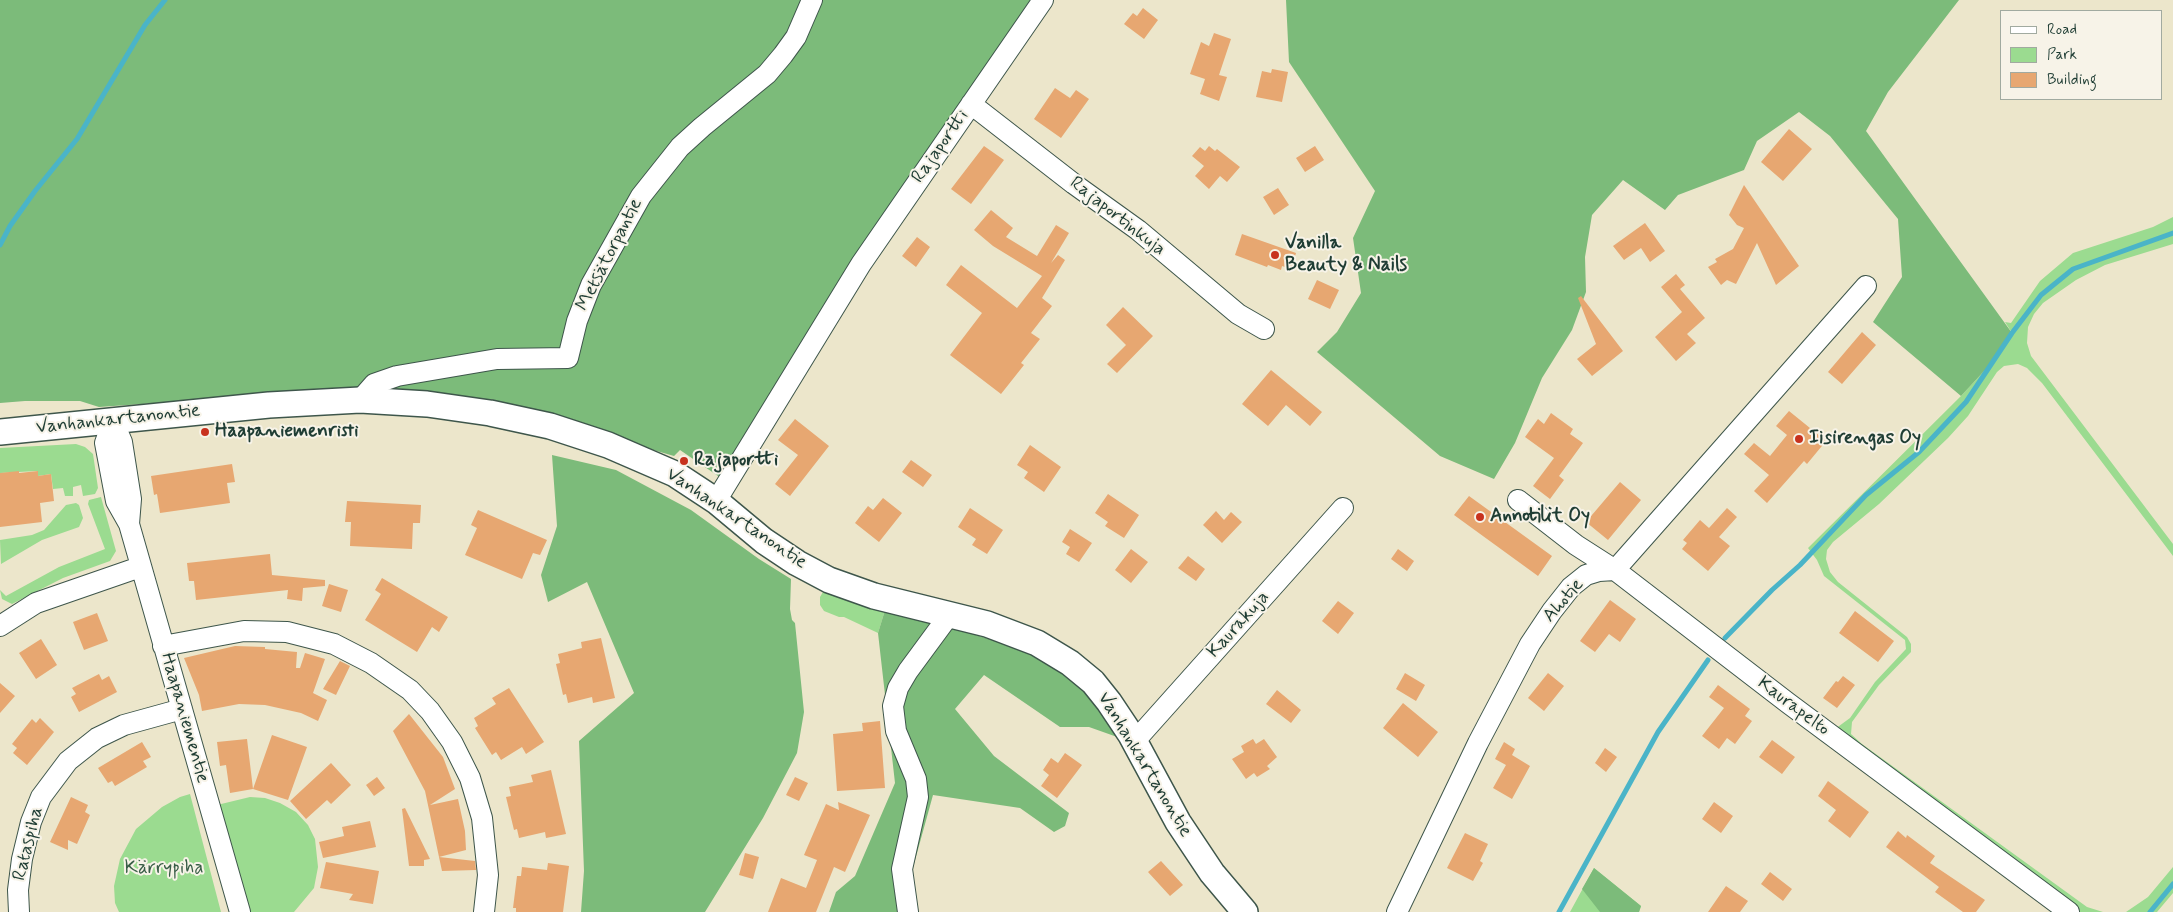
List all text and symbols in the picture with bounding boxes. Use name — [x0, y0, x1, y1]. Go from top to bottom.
legend — [2000, 10, 2163, 100]
text: Road — [2047, 20, 2077, 40]
text: Park — [2047, 45, 2077, 65]
text: Building — [2047, 70, 2097, 90]
street label: Rajaportti — [908, 106, 974, 188]
street label: Rajaportinkuja — [1064, 172, 1170, 262]
street label: Metsätorpantie — [572, 195, 648, 315]
place label: Vanilla Beauty & Nails — [1285, 233, 1407, 277]
marker: Vanilla Beauty & Nails — [1269, 249, 1281, 261]
street label: Vanhankartanontie — [35, 400, 201, 440]
place label: Haapaniemenristi — [215, 421, 358, 443]
marker: Haapaniemenristi — [199, 426, 211, 438]
place label: Iisirengas Oy — [1809, 428, 1921, 450]
marker: Iisirengas Oy — [1793, 433, 1805, 445]
place label: Rajaportti — [694, 450, 778, 472]
marker: Rajaportti — [678, 455, 690, 467]
street label: Vanhankartanontie — [661, 463, 811, 575]
place label: Annotilit Oy — [1490, 506, 1590, 528]
marker: Annotilit Oy — [1474, 511, 1486, 523]
street label: Ahotie — [1539, 574, 1589, 628]
street label: Kaurakuja — [1203, 587, 1275, 663]
street label: Haapaniementie — [155, 650, 213, 786]
street label: Kaurapelto — [1752, 672, 1834, 742]
street label: Vanhankartanontie — [1092, 688, 1196, 842]
street label: Rataspiha — [9, 805, 49, 883]
park label: Kärrypiha — [125, 858, 203, 880]

